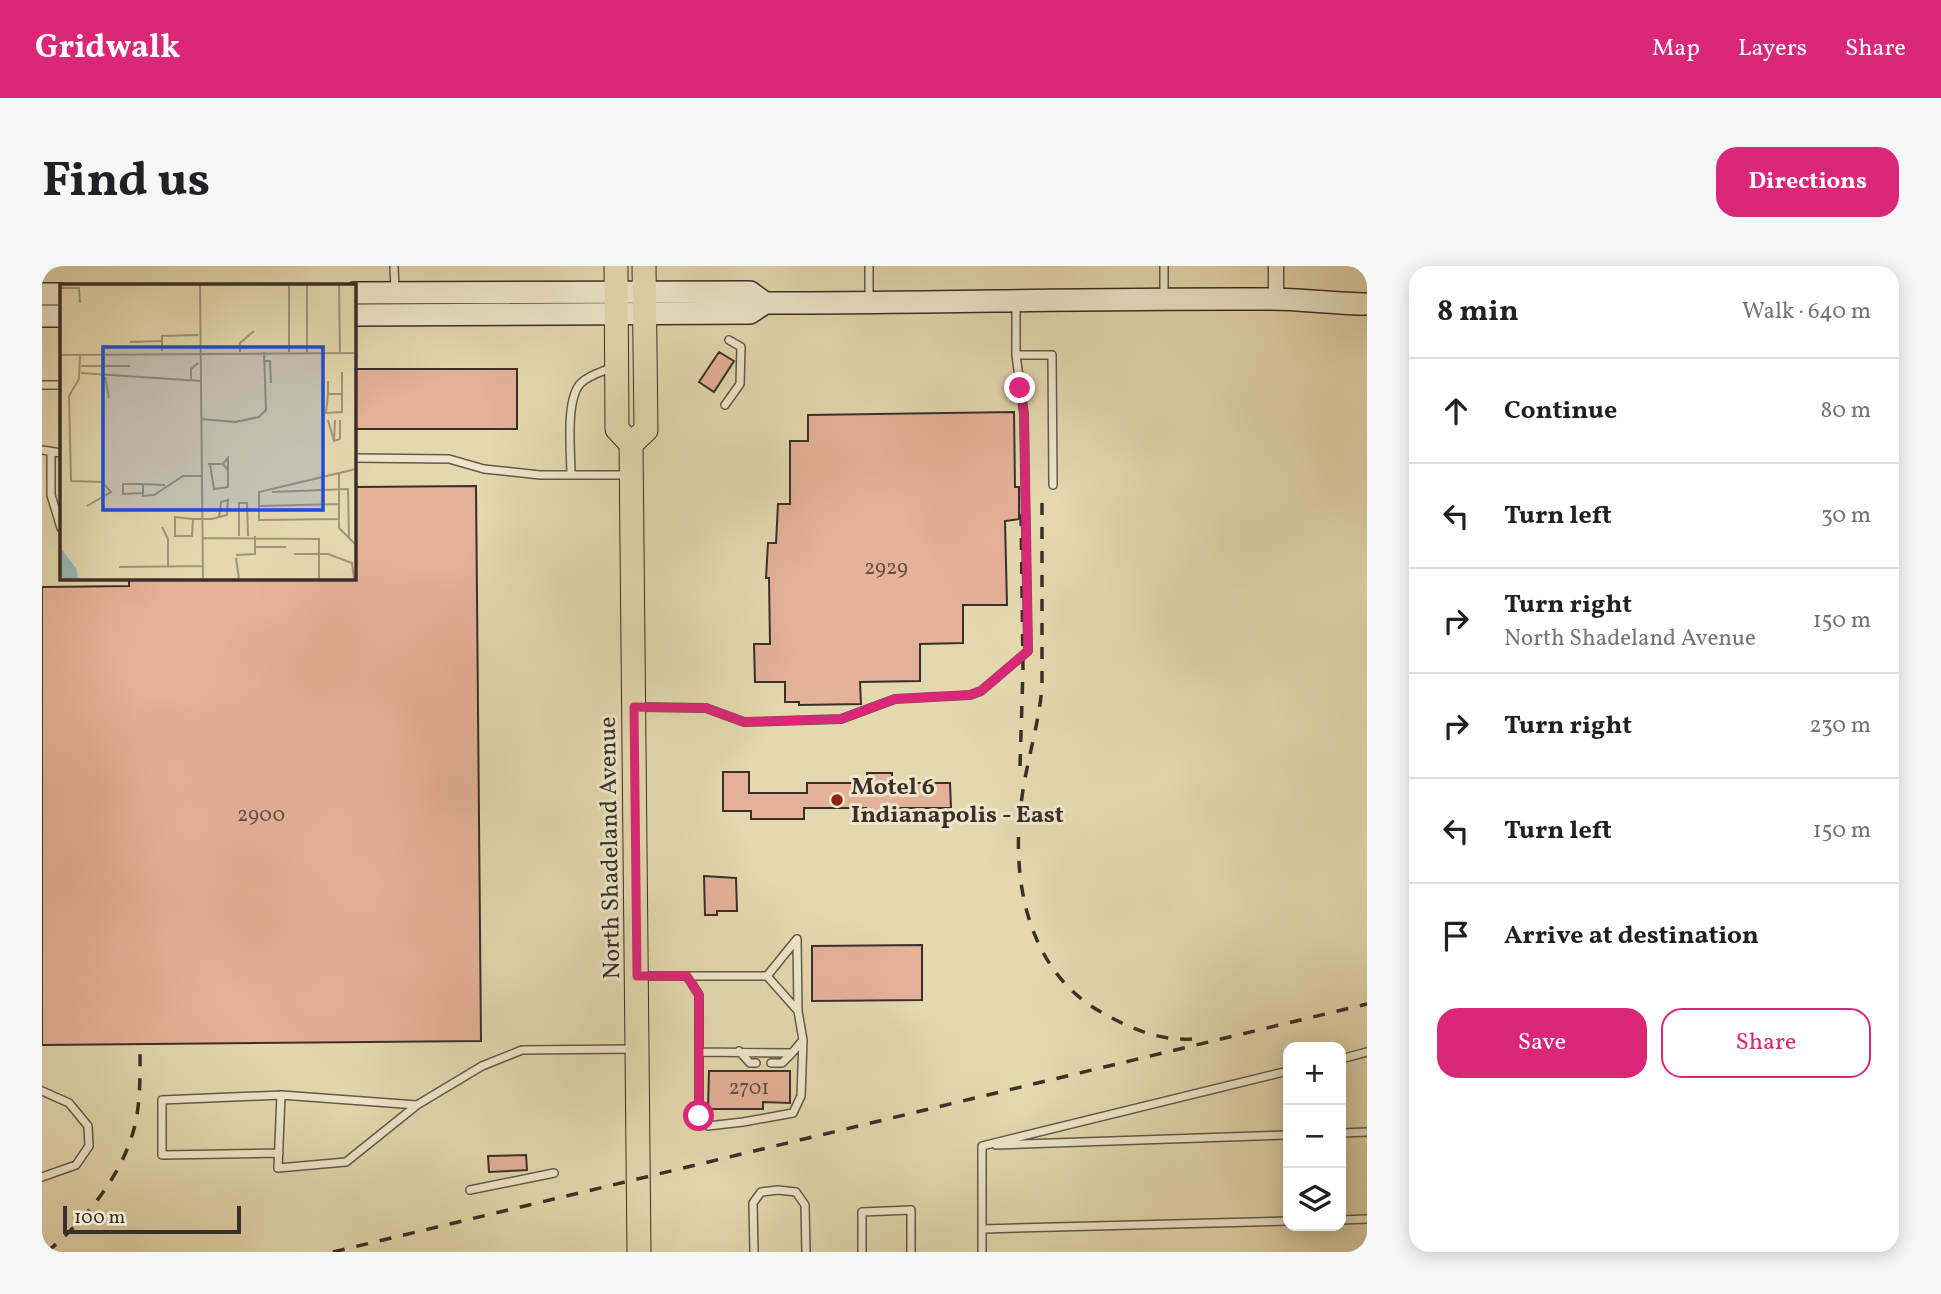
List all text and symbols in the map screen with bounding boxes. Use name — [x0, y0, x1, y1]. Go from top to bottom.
text: Gridwalk — [35, 26, 180, 72]
text: Map — [1652, 32, 1700, 66]
text: Layers — [1738, 32, 1807, 66]
text: Share — [1845, 32, 1906, 66]
button: Directions — [1716, 147, 1899, 217]
text: Find us — [42, 148, 210, 217]
inset map — [60, 284, 355, 579]
text: 8 min — [1437, 291, 1519, 333]
text: Walk · 640 m — [1742, 296, 1871, 328]
route end — [1004, 372, 1035, 403]
icon: ahead — [1437, 392, 1475, 430]
text: Continue — [1504, 393, 1617, 429]
text: 80 m — [1821, 395, 1871, 427]
icon: left — [1437, 497, 1475, 535]
text: Turn left — [1504, 498, 1612, 534]
text: 30 m — [1821, 500, 1871, 532]
house number: 2929 — [864, 554, 908, 583]
text: Turn right — [1504, 587, 1632, 623]
icon: right — [1437, 602, 1475, 640]
text: 150 m — [1813, 605, 1871, 637]
text: North Shadeland Avenue — [1504, 623, 1756, 655]
icon: right — [1437, 707, 1475, 745]
text: Turn right — [1504, 708, 1632, 744]
text: 230 m — [1809, 710, 1871, 742]
street label: North Shadeland Avenue — [592, 716, 630, 980]
place label: Motel 6 Indianapolis - East — [851, 771, 1064, 833]
marker: Motel 6 Indianapolis - East — [829, 792, 845, 808]
house number: 2900 — [237, 801, 285, 830]
icon: left — [1437, 812, 1475, 850]
text: Turn left — [1504, 813, 1612, 849]
text: 150 m — [1813, 815, 1871, 847]
icon: arrive — [1437, 917, 1475, 955]
text: Arrive at destination — [1504, 918, 1759, 954]
button: Save — [1437, 1008, 1647, 1078]
button: Share — [1661, 1008, 1871, 1078]
map controls — [1283, 1042, 1346, 1231]
button: + — [1283, 1042, 1346, 1105]
house number: 2701 — [729, 1074, 769, 1103]
route start — [683, 1100, 714, 1131]
button: − — [1283, 1105, 1346, 1168]
button: layers — [1283, 1168, 1346, 1231]
scale bar — [63, 1203, 242, 1235]
text: 100 m — [74, 1205, 125, 1231]

